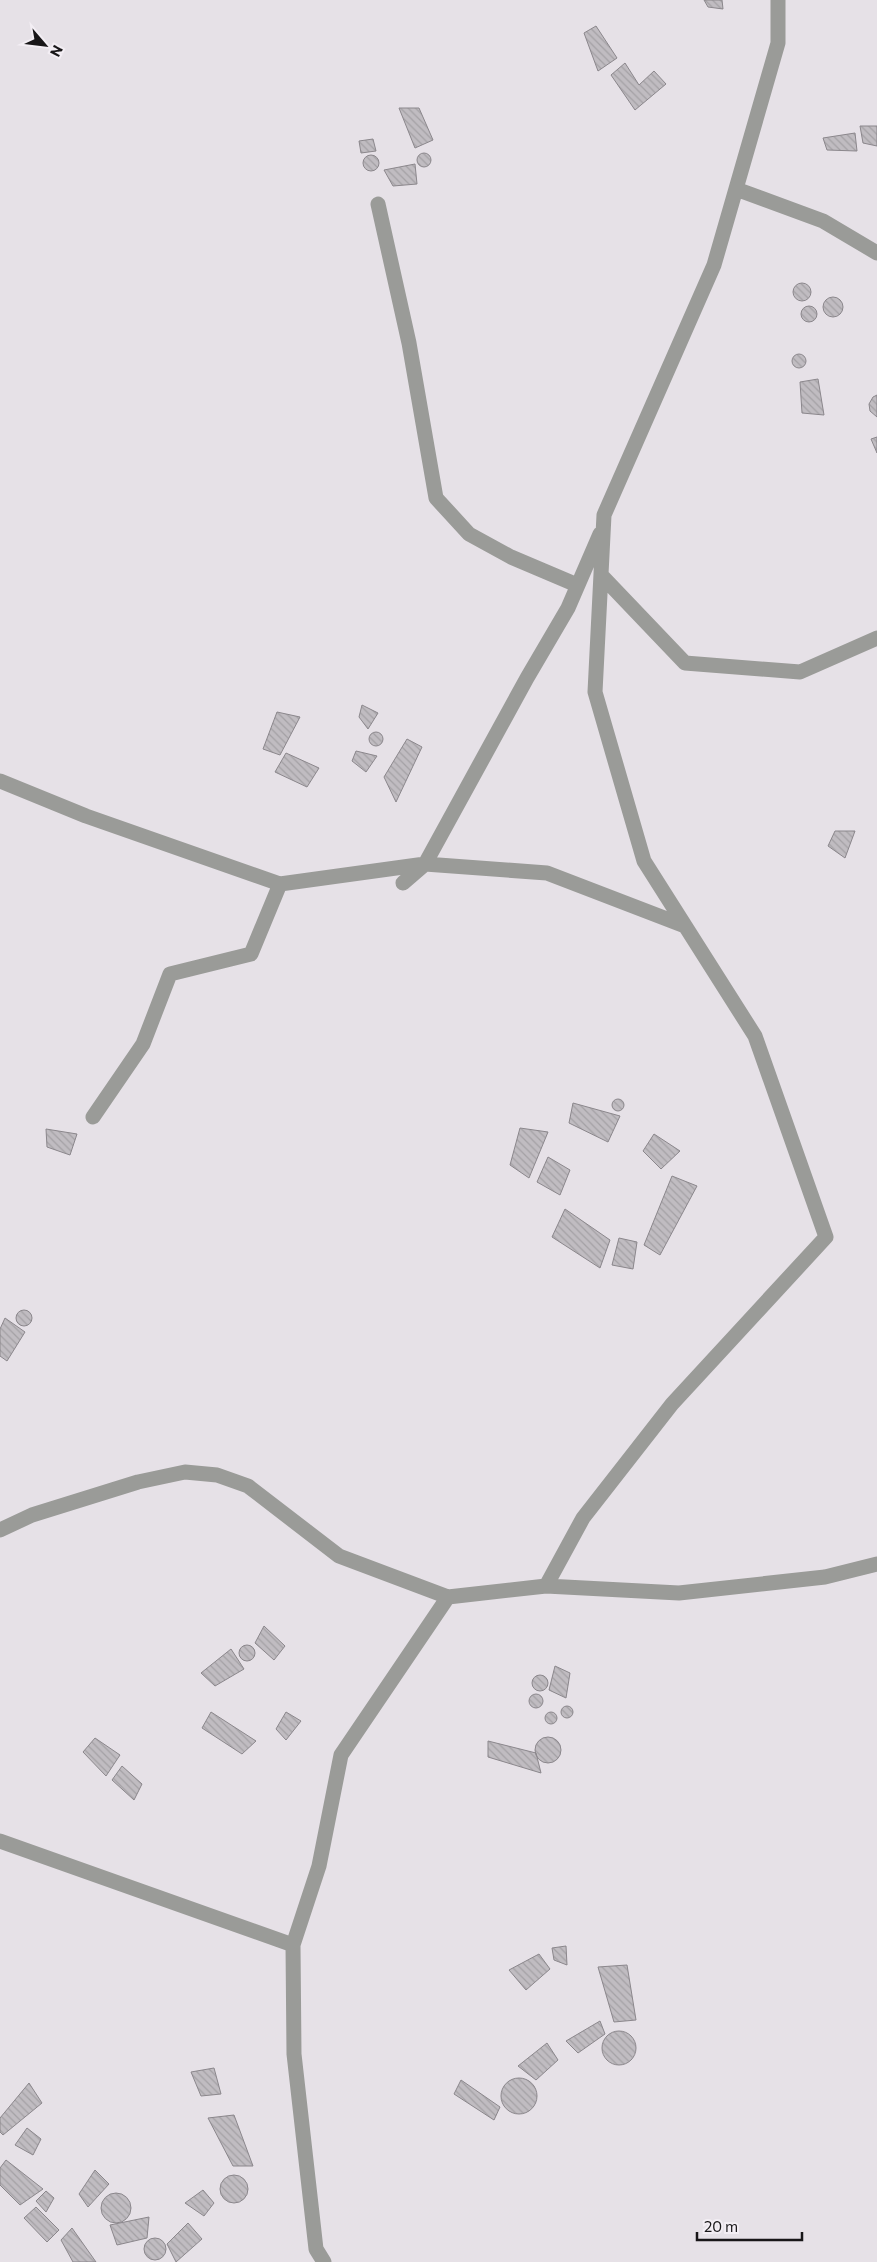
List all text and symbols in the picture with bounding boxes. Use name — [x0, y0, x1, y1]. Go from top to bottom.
north arrow — [20, 20, 70, 70]
text: N — [47, 43, 67, 60]
scale bar — [697, 2210, 802, 2242]
text: 20 m — [704, 2217, 738, 2235]

